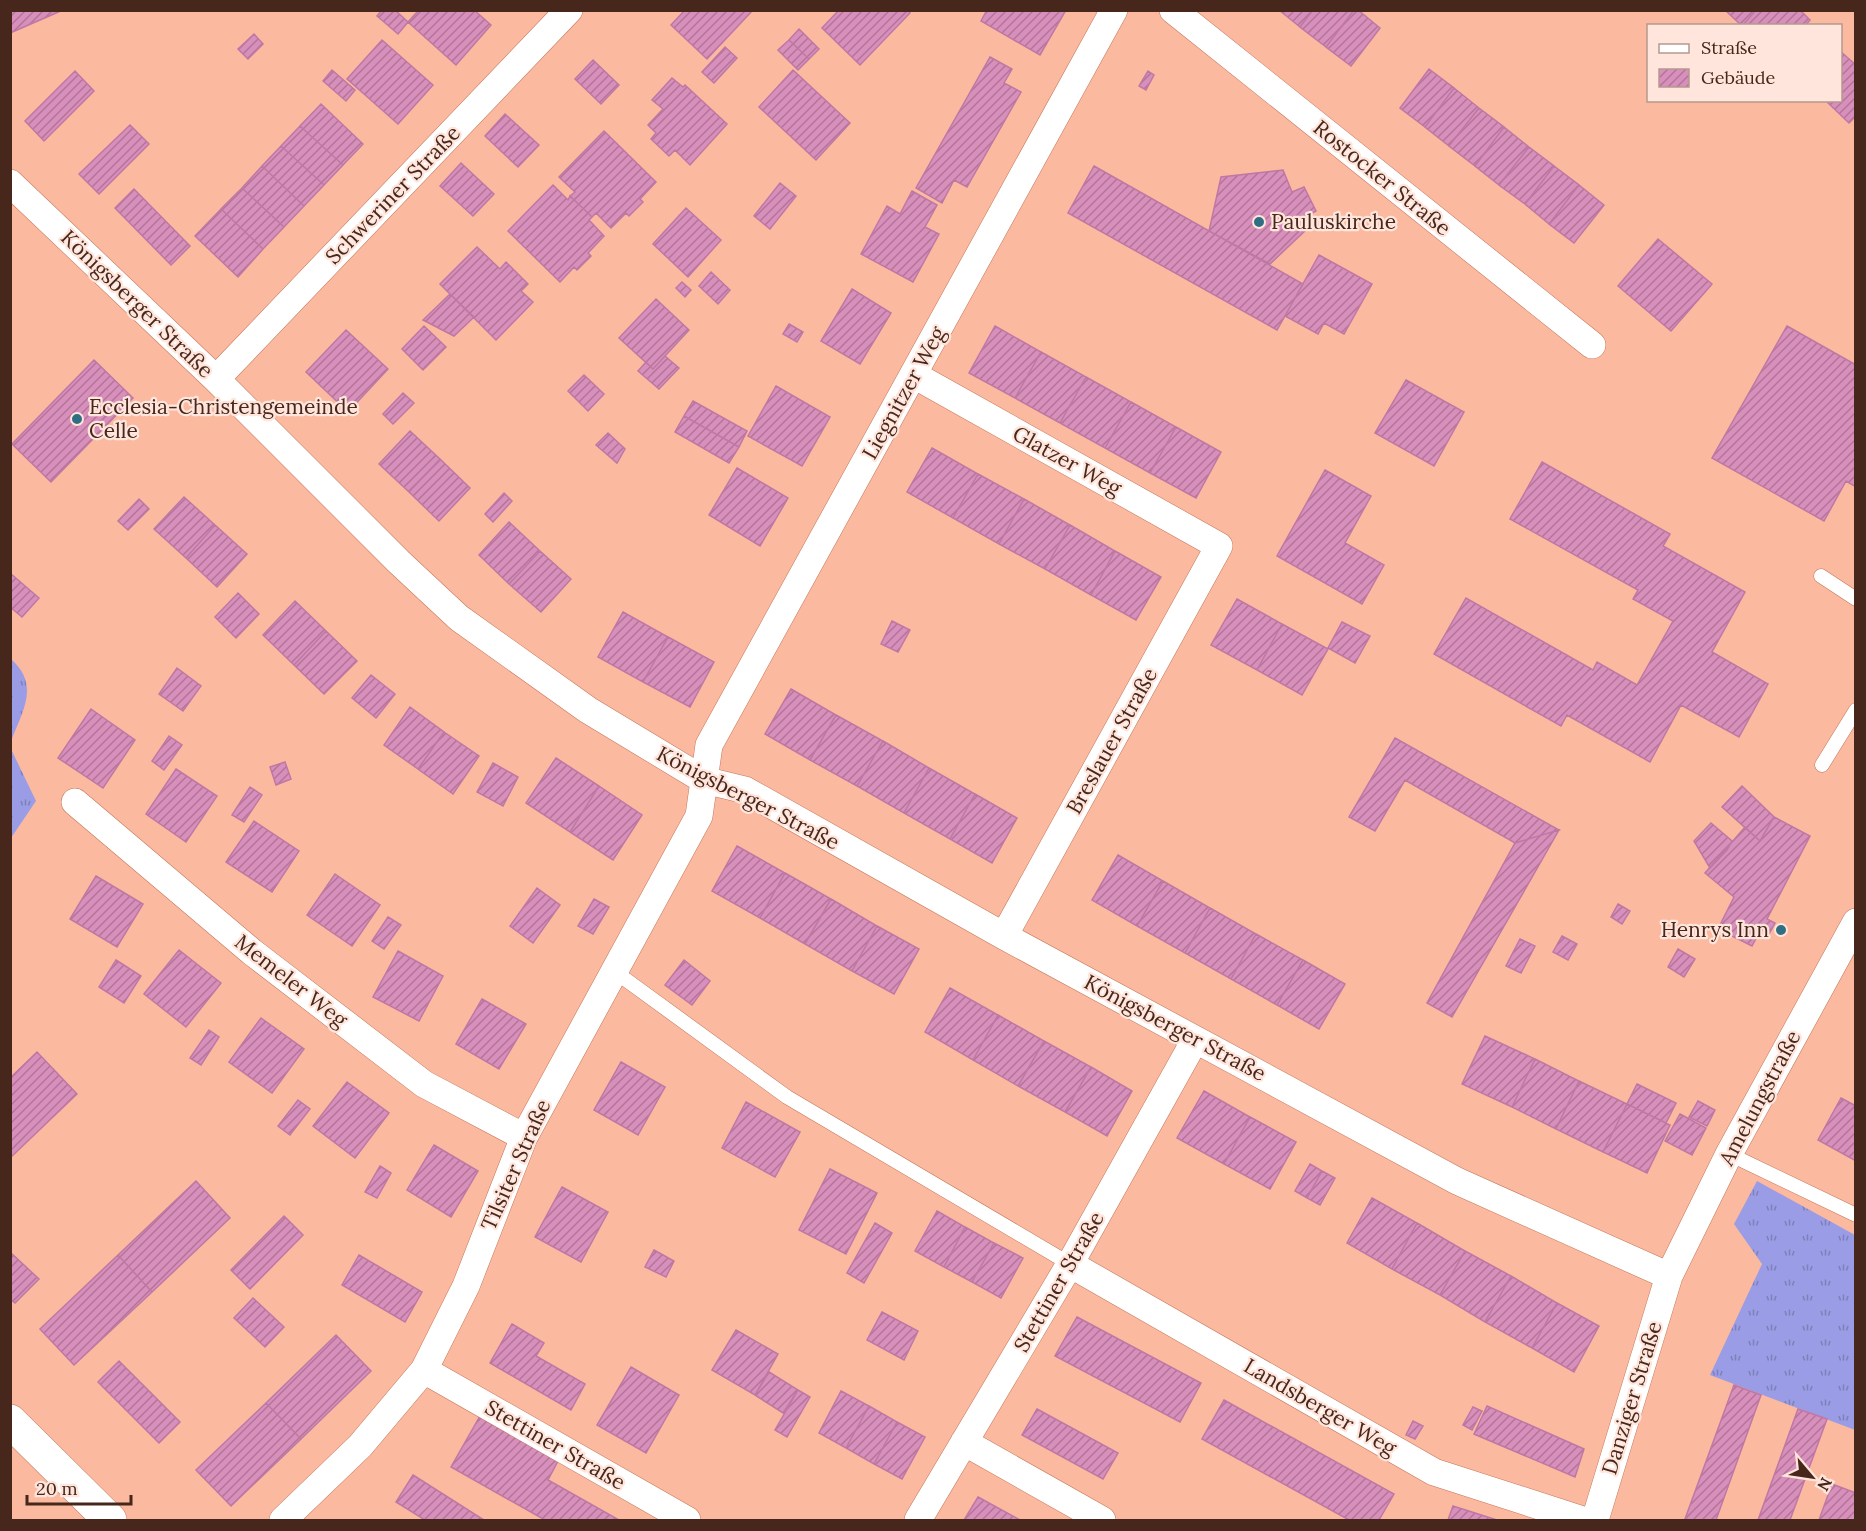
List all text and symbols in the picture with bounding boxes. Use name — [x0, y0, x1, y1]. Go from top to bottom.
legend — [1647, 24, 1842, 102]
text: Straße — [1701, 36, 1757, 59]
text: Gebäude — [1701, 66, 1776, 89]
street label: Rostocker Straße — [1308, 114, 1457, 241]
street label: Schweriner Straße — [319, 120, 466, 270]
place label: Pauluskirche — [1271, 208, 1396, 235]
marker: Pauluskirche — [1252, 215, 1266, 229]
street label: Königsberger Straße — [55, 224, 219, 383]
street label: Liegnitzer Weg — [856, 321, 951, 464]
place label: Ecclesia-Christengemeinde Celle — [89, 393, 358, 444]
marker: Ecclesia-Christengemeinde Celle — [70, 412, 84, 426]
street label: Glatzer Weg — [1008, 420, 1127, 502]
street label: Breslauer Straße — [1060, 663, 1163, 819]
street label: Königsberger Straße — [652, 740, 844, 855]
place label: Henrys Inn — [1661, 916, 1769, 943]
marker: Henrys Inn — [1774, 923, 1788, 937]
street label: Memeler Weg — [230, 928, 353, 1033]
street label: Königsberger Straße — [1080, 968, 1271, 1087]
street label: Amelungstraße — [1712, 1026, 1807, 1171]
street label: Tilsiter Straße — [475, 1095, 556, 1234]
street label: Stettiner Straße — [1007, 1207, 1110, 1357]
street label: Danziger Straße — [1595, 1318, 1668, 1478]
street label: Landsberger Weg — [1239, 1352, 1402, 1461]
street label: Stettiner Straße — [480, 1393, 630, 1496]
north arrow — [1782, 1447, 1842, 1507]
scale bar — [27, 1468, 130, 1506]
text: N — [1813, 1474, 1837, 1495]
text: 20 m — [36, 1477, 78, 1500]

